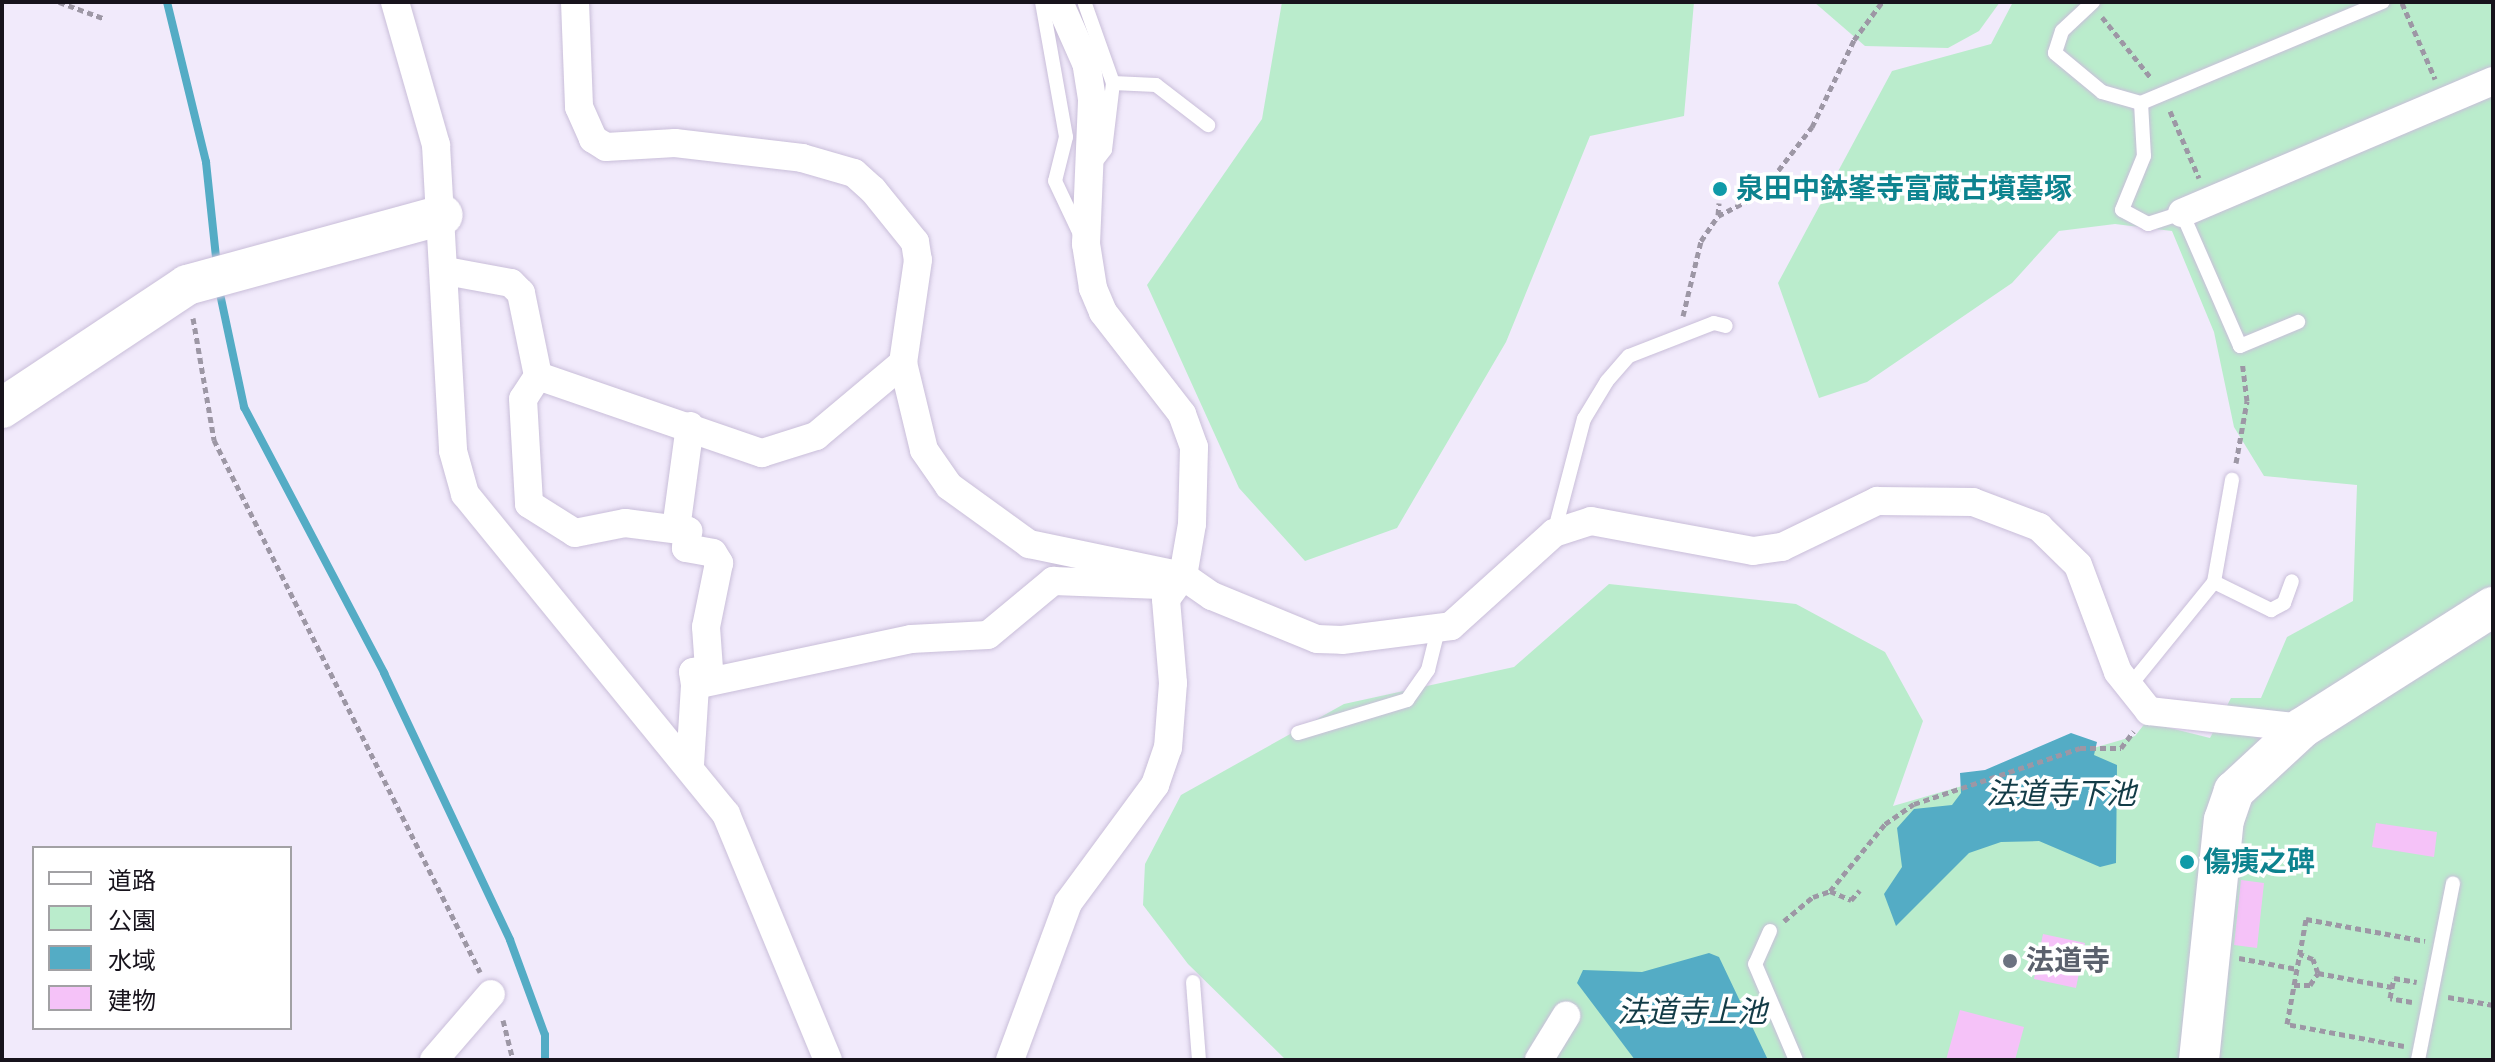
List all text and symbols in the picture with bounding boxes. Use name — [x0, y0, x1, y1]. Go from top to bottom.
place label: 泉田中鉢峯寺富蔵古墳墓塚 — [1736, 172, 2072, 206]
marker: 泉田中鉢峯寺富蔵古墳墓塚 — [1711, 180, 1729, 198]
water label: 法道寺下池 — [1986, 776, 2136, 812]
place label: 傷痍之碑 — [2203, 845, 2315, 879]
legend — [32, 846, 292, 1030]
marker: 傷痍之碑 — [2178, 853, 2196, 871]
text: 道路 — [108, 866, 156, 895]
text: 公園 — [108, 906, 156, 935]
place label: 法道寺 — [2026, 944, 2110, 978]
text: 水域 — [108, 946, 156, 975]
marker: 法道寺 — [2001, 952, 2019, 970]
text: 建物 — [108, 986, 156, 1015]
water label: 法道寺上池 — [1617, 994, 1767, 1030]

